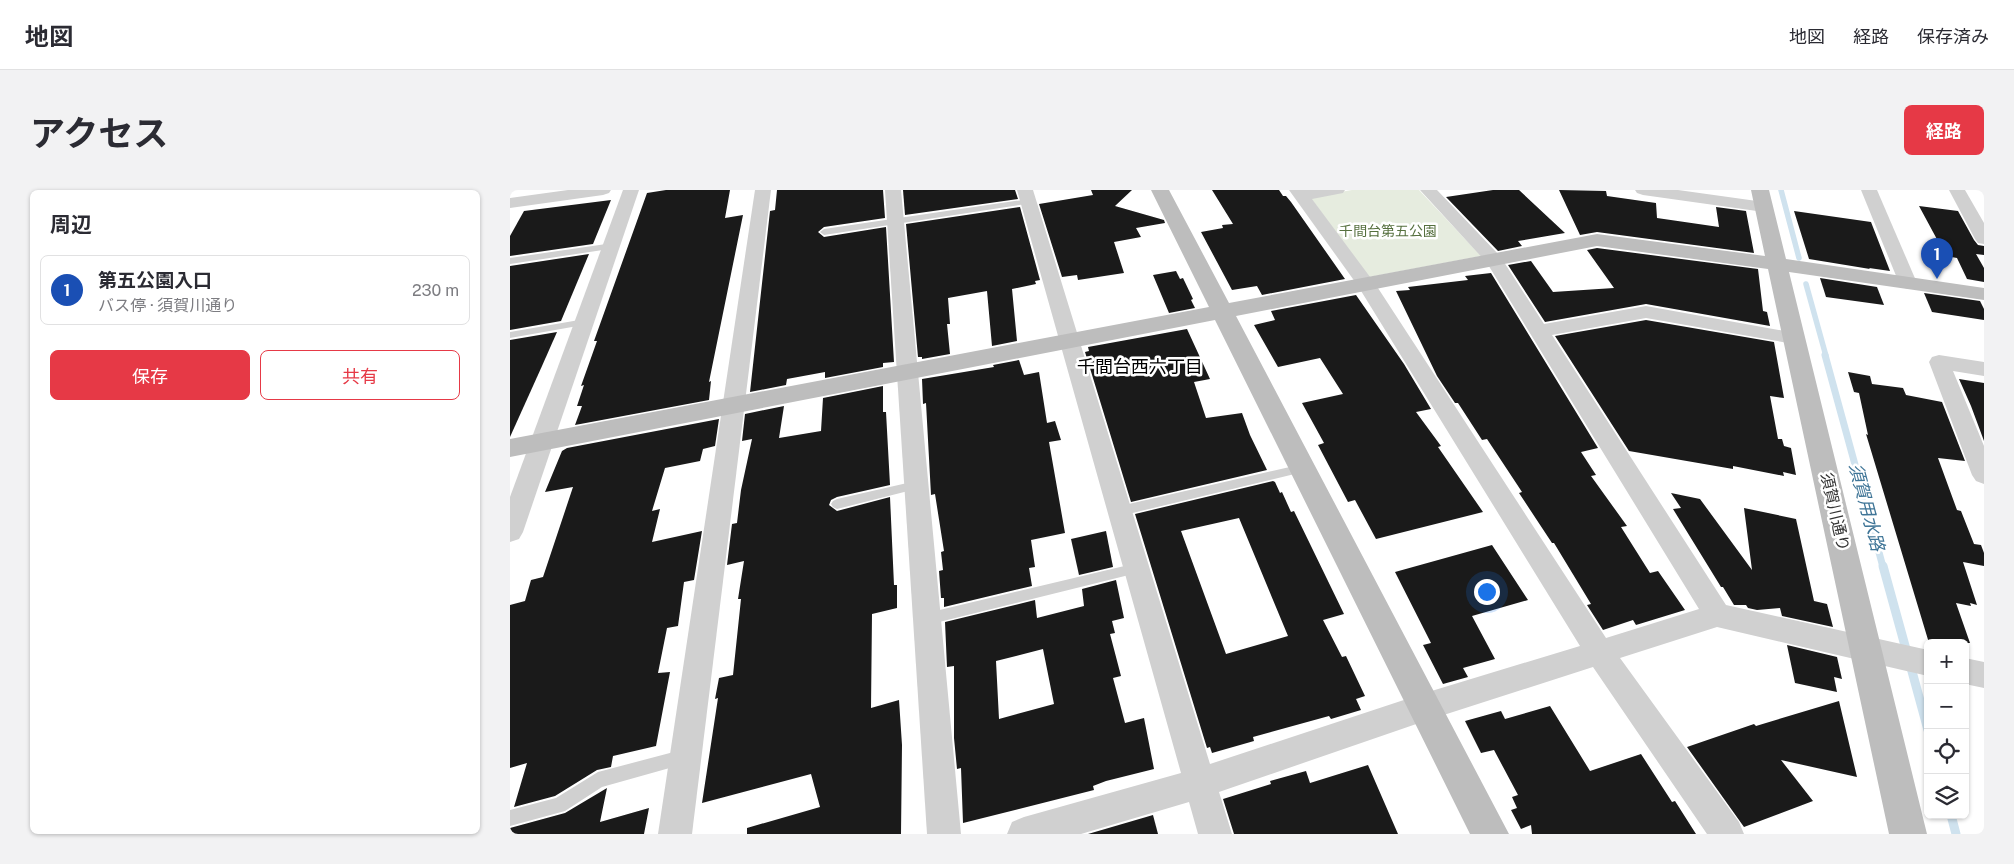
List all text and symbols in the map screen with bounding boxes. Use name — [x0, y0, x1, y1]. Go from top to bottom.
text: 地図 — [25, 22, 73, 50]
text: 地図 — [1789, 26, 1825, 47]
text: 経路 — [1853, 26, 1889, 47]
text: 保存済み — [1917, 26, 1989, 47]
button: 経路 — [1904, 105, 1984, 155]
text: アクセス — [30, 113, 168, 154]
text: 周辺 — [50, 212, 92, 237]
park label: 千間台第五公園 — [1339, 223, 1437, 239]
pin: 1 — [1921, 238, 1953, 279]
text: 第五公園入口 — [98, 269, 212, 291]
text: 1 — [64, 281, 70, 300]
text: 230 m — [412, 281, 459, 300]
text: バス停 · 須賀川通り — [98, 296, 237, 315]
button: 保存 — [50, 350, 250, 400]
button: 共有 — [260, 350, 460, 400]
district label: 千間台西六丁目 — [1077, 356, 1203, 377]
water label: 須賀用水路 — [1845, 461, 1889, 555]
street label: 須賀川通り — [1817, 471, 1853, 553]
your location — [1474, 579, 1500, 605]
map controls — [1924, 639, 1969, 819]
button: + — [1924, 639, 1969, 684]
button: − — [1924, 684, 1969, 729]
button: locate — [1924, 729, 1969, 774]
button: layers — [1924, 774, 1969, 819]

